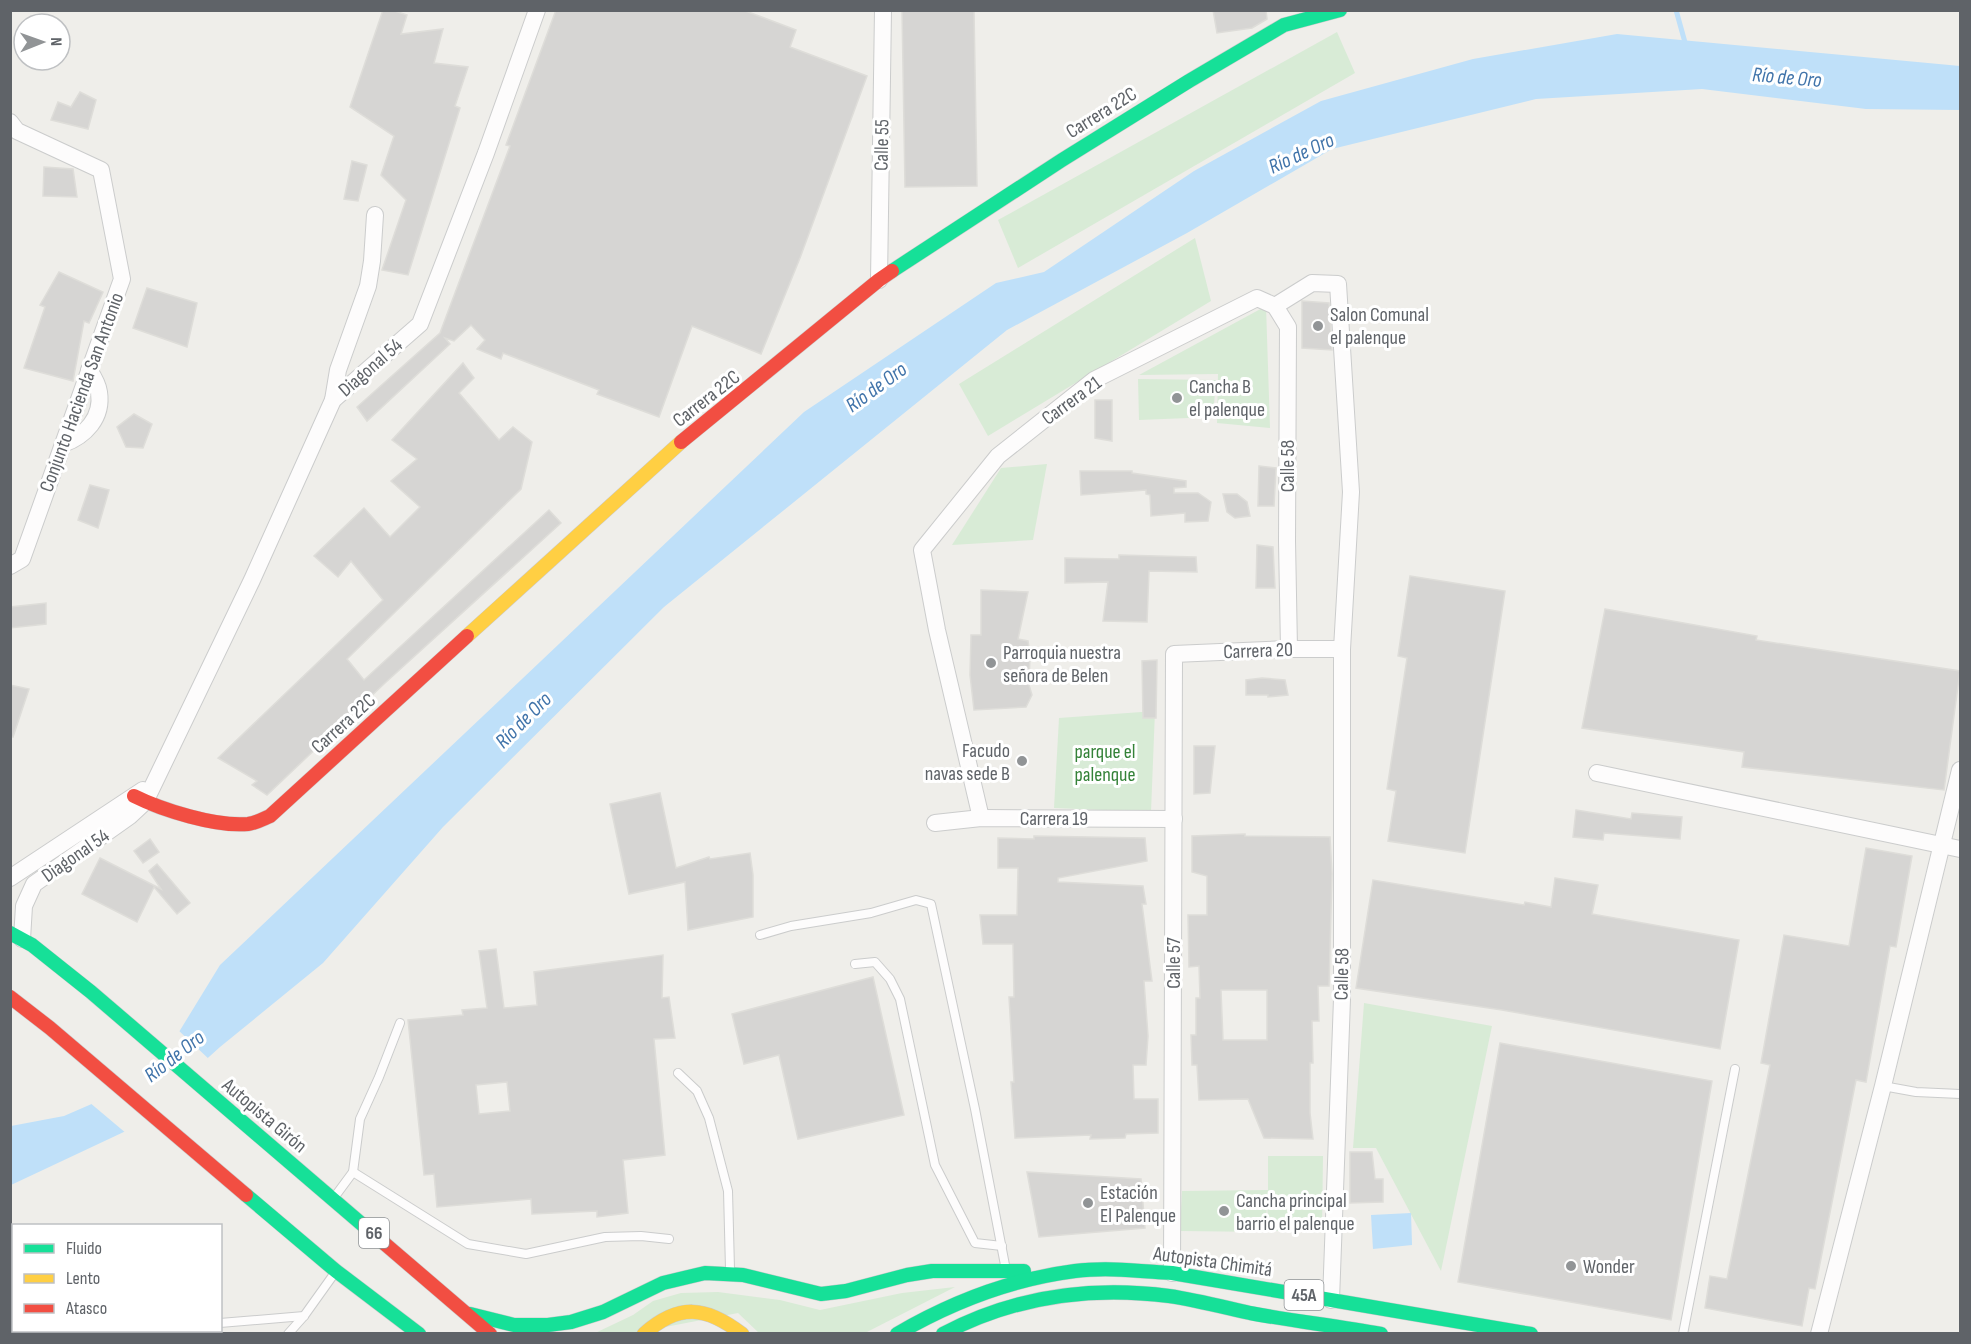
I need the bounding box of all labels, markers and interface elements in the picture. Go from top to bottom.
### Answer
north arrow [12,12,72,72]
text: N [46,37,65,46]
water label: Río de Oro [1751,62,1823,93]
street label: Carrera 22C [1062,82,1141,144]
street label: Calle 55 [870,119,894,171]
water label: Río de Oro [1264,127,1338,179]
street label: Conjunto Hacienda San Antonio [35,289,129,495]
place label: Salon Comunal el palenque [1330,303,1429,350]
marker: Salon Comunal el palenque [1311,319,1325,333]
street label: Diagonal 54 [334,333,408,402]
water label: Río de Oro [841,357,912,418]
street label: Carrera 22C [668,365,745,432]
street label: Carrera 21 [1037,371,1106,430]
place label: Cancha B el palenque [1189,375,1265,422]
marker: Cancha B el palenque [1170,391,1184,405]
street label: Calle 58 [1276,440,1300,492]
street label: Carrera 20 [1223,638,1293,664]
place label: Parroquia nuestra señora de Belen [1003,641,1121,688]
marker: Parroquia nuestra señora de Belen [984,656,998,670]
water label: Río de Oro [490,687,557,754]
street label: Carrera 22C [306,688,381,759]
place label: Facudo navas sede B [925,739,1010,786]
park label: parque el palenque [1074,740,1136,787]
marker: Facudo navas sede B [1015,754,1029,768]
street label: Carrera 19 [1020,807,1088,831]
street label: Diagonal 54 [37,824,114,888]
street label: Calle 57 [1162,937,1186,989]
street label: Calle 58 [1330,948,1354,1000]
water label: Río de Oro [139,1025,210,1088]
street label: Autopista Girón [216,1073,312,1158]
place label: Estación El Palenque [1100,1181,1176,1228]
place label: Cancha principal barrio el palenque [1236,1189,1355,1236]
marker: Estación El Palenque [1081,1196,1095,1210]
marker: Cancha principal barrio el palenque [1217,1204,1231,1218]
road number: 66 [359,1218,389,1248]
legend [12,1224,222,1332]
text: Fluido [66,1238,102,1259]
street label: Autopista Chimitá [1151,1242,1274,1282]
place label: Wonder [1583,1255,1635,1279]
marker: Wonder [1564,1259,1578,1273]
text: Lento [66,1268,100,1289]
road number: 45A [1284,1280,1324,1310]
text: Atasco [65,1298,107,1319]

